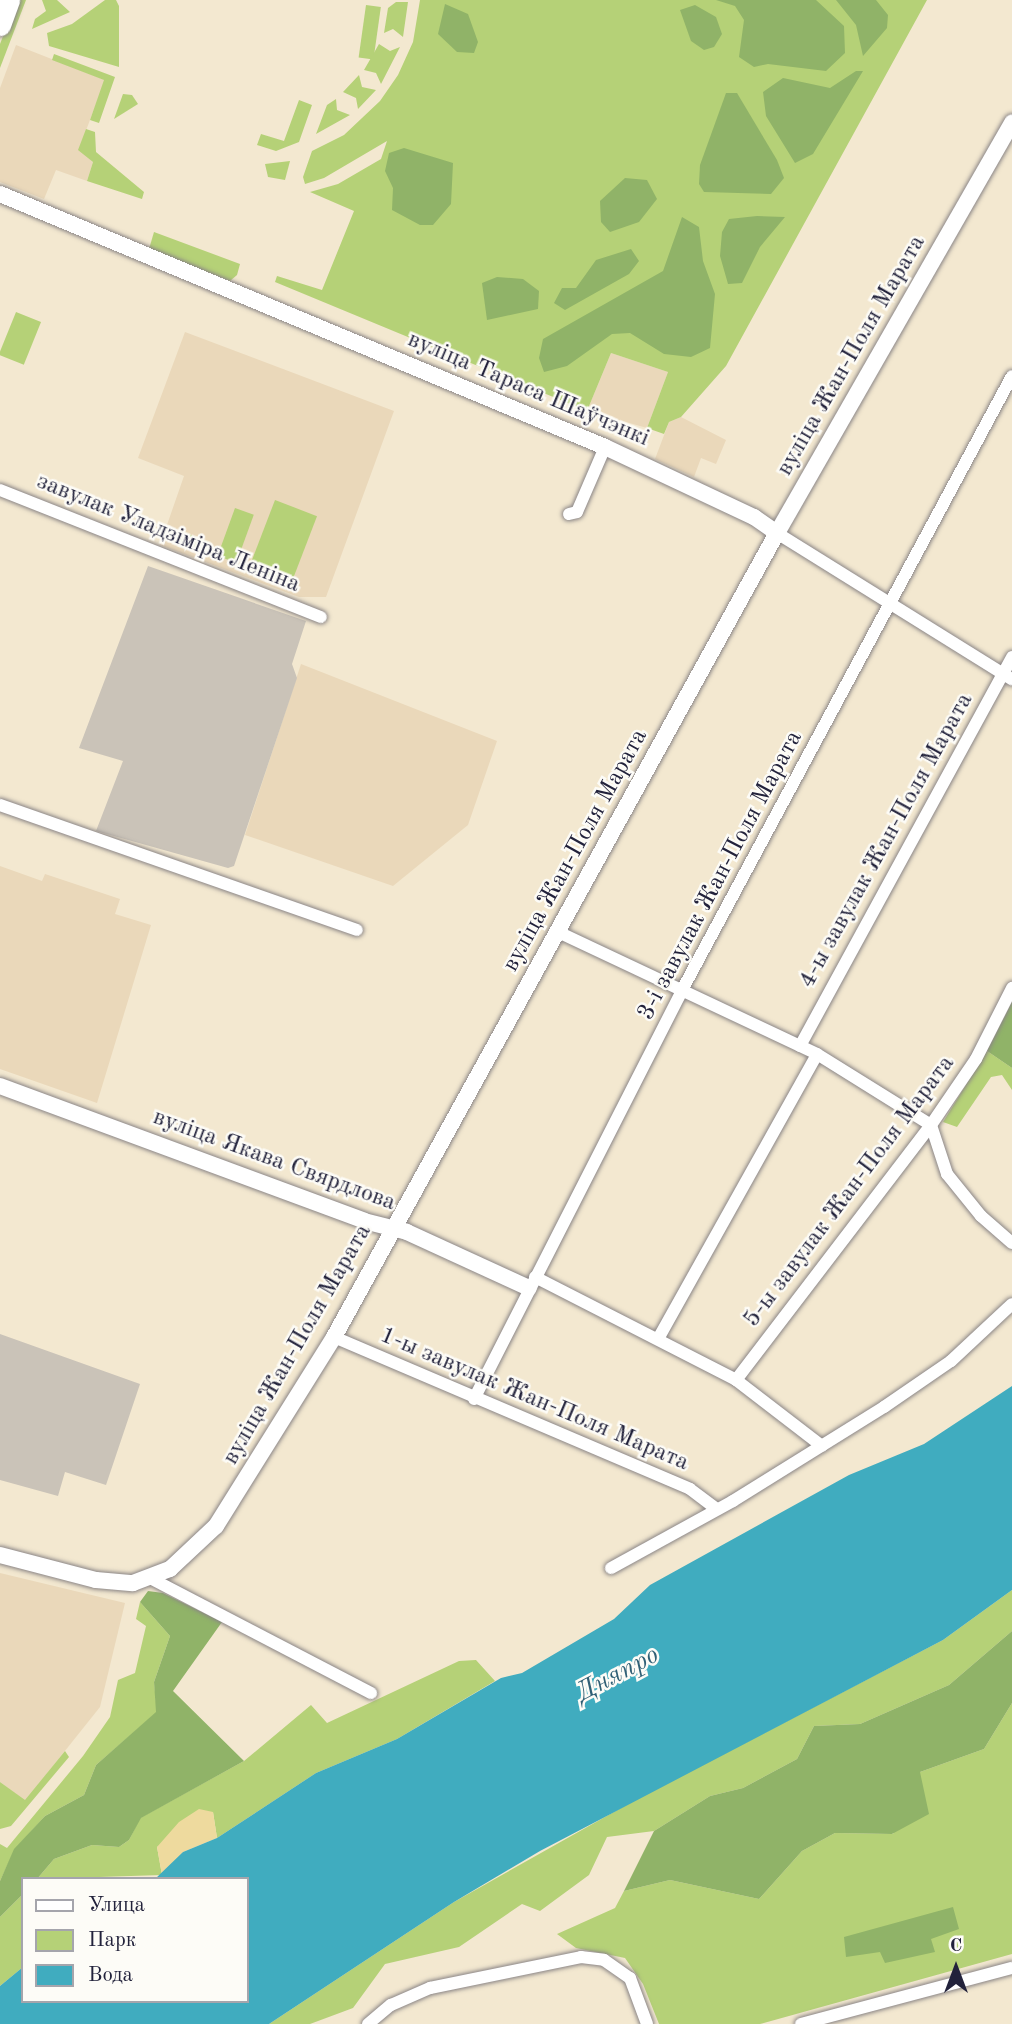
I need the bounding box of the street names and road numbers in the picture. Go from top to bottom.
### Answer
street label: вуліца Жан-Поля Марата [771,231,933,481]
street label: вуліца Тараса Шаўчэнкі [403,326,653,454]
street label: завулак Уладзіміра Леніна [32,468,304,600]
street label: 4-ы завулак Жан-Поля Марата [794,688,980,994]
street label: вуліца Жан-Поля Марата [497,725,655,977]
street label: 3-і завулак Жан-Поля Марата [632,726,810,1026]
street label: 5-ы завулак Жан-Поля Марата [738,1050,962,1334]
street label: вуліца Якава Свярдлова [149,1104,399,1218]
street label: вуліца Жан-Поля Марата [217,1220,379,1470]
street label: 1-ы завулак Жан-Поля Марата [375,1322,693,1478]

